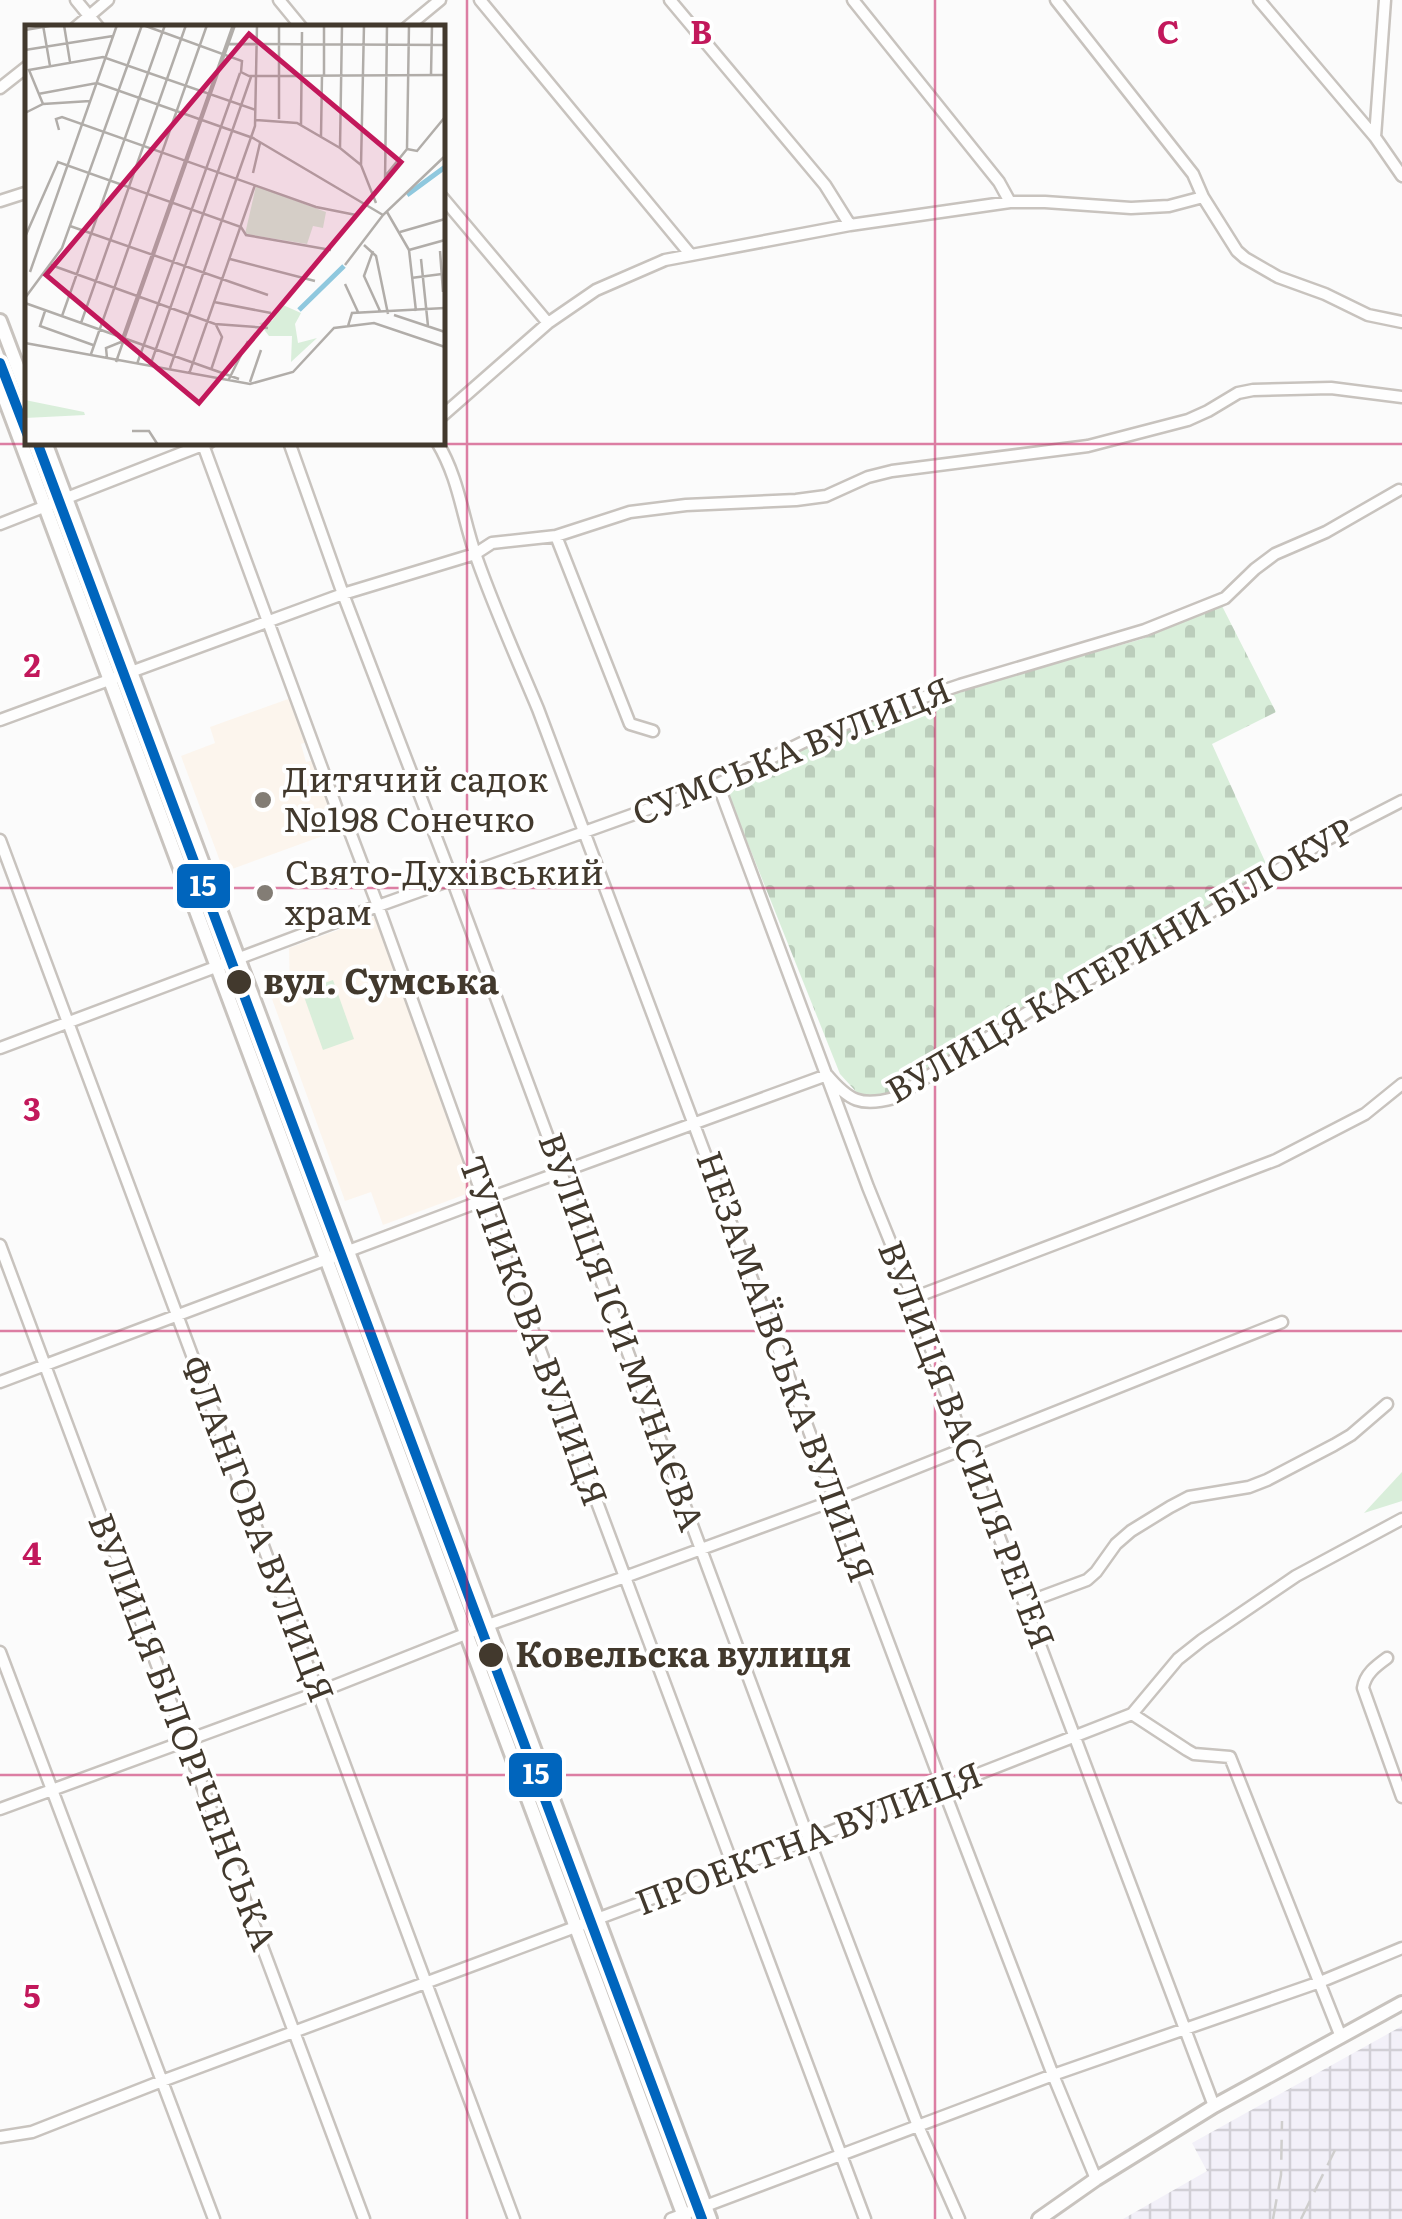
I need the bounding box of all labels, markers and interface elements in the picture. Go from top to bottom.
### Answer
text: B [690,6,712,54]
text: C [1157,6,1179,54]
inset map [25,25,445,445]
text: 2 [23,639,41,687]
street label: СУМСЬКА ВУЛИЦЯ [624,661,958,837]
place label: Дитячий садок №198 Сонечко [283,751,549,843]
marker: Дитячий садок №198 Сонечко [252,789,274,811]
street label: ВУЛИЦЯ КАТЕРИНИ БІЛОКУР [875,803,1362,1114]
place label: Свято-Духівський храм [285,844,604,936]
line badge: 15 [175,862,232,910]
text: 15 [190,863,216,905]
marker: Свято-Духівський храм [254,882,276,904]
place label: вул. Сумська [263,953,500,1005]
marker: вул. Сумська [224,967,254,997]
text: 3 [23,1083,41,1131]
street label: ВУЛИЦЯ ІСИ МУНАЄВА [528,1125,720,1538]
street label: НЕЗАМАЇВСЬКА ВУЛИЦЯ [685,1143,890,1589]
street label: ТУПИКОВА ВУЛИЦЯ [448,1147,623,1512]
street label: ВУЛИЦЯ ВАСИЛЯ РЕГЕЯ [867,1232,1071,1655]
street label: ФЛАНГОВА ВУЛИЦЯ [170,1347,350,1709]
street label: ВУЛИЦЯ БІЛОРІЧЕНСЬКА [77,1505,292,1957]
text: 4 [22,1527,42,1575]
place label: Ковельска вулиця [515,1626,851,1678]
marker: Ковельска вулиця [476,1640,506,1670]
street label: ПРОЕКТНА ВУЛИЦЯ [627,1746,989,1926]
line badge: 15 [507,1751,564,1799]
text: 15 [523,1751,549,1793]
text: 5 [23,1970,41,2018]

